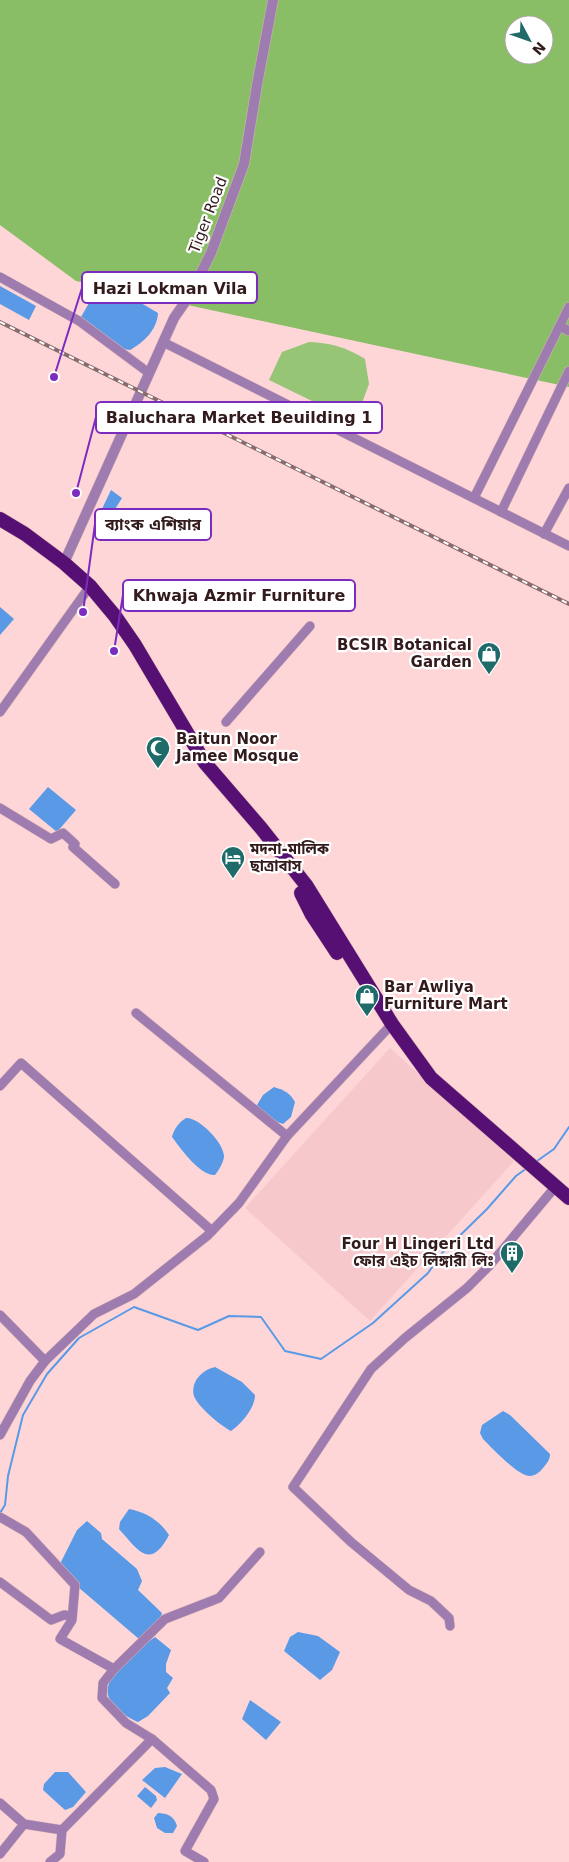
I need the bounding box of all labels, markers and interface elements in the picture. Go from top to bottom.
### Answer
north arrow [504,15,554,65]
text: N [529,39,549,58]
street label: Tiger Road [185,174,231,257]
callout: Hazi Lokman Vila [82,272,257,303]
text: Hazi Lokman Vila [93,279,247,298]
callout: Baluchara Market Beuilding 1 [96,402,382,433]
text: Baluchara Market Beuilding 1 [106,408,372,427]
callout: ব্যাংক এশিয়ার [95,509,211,540]
text: ব্যাংক এশিয়ার [104,515,201,534]
callout: Khwaja Azmir Furniture [123,580,355,611]
text: Khwaja Azmir Furniture [133,586,345,605]
place label: BCSIR Botanical Garden [337,636,472,671]
shop icon: BCSIR Botanical Garden [476,641,502,675]
place label: Baitun Noor Jamee Mosque [175,730,299,765]
mosque icon: Baitun Noor Jamee Mosque [145,735,171,769]
place label: মদনা-মালিক ছাত্রাবাস [249,840,330,875]
hotel icon: মদনা-মালিক ছাত্রাবাস [220,845,246,879]
place label: Bar Awliya Furniture Mart [384,978,508,1013]
shop icon: Bar Awliya Furniture Mart [354,983,380,1017]
place label: Four H Lingeri Ltd ফোর এইচ লিঙ্গারী লিঃ [341,1235,494,1270]
building icon: Four H Lingeri Ltd ফোর এইচ লিঙ্গারী লিঃ [499,1240,525,1274]

